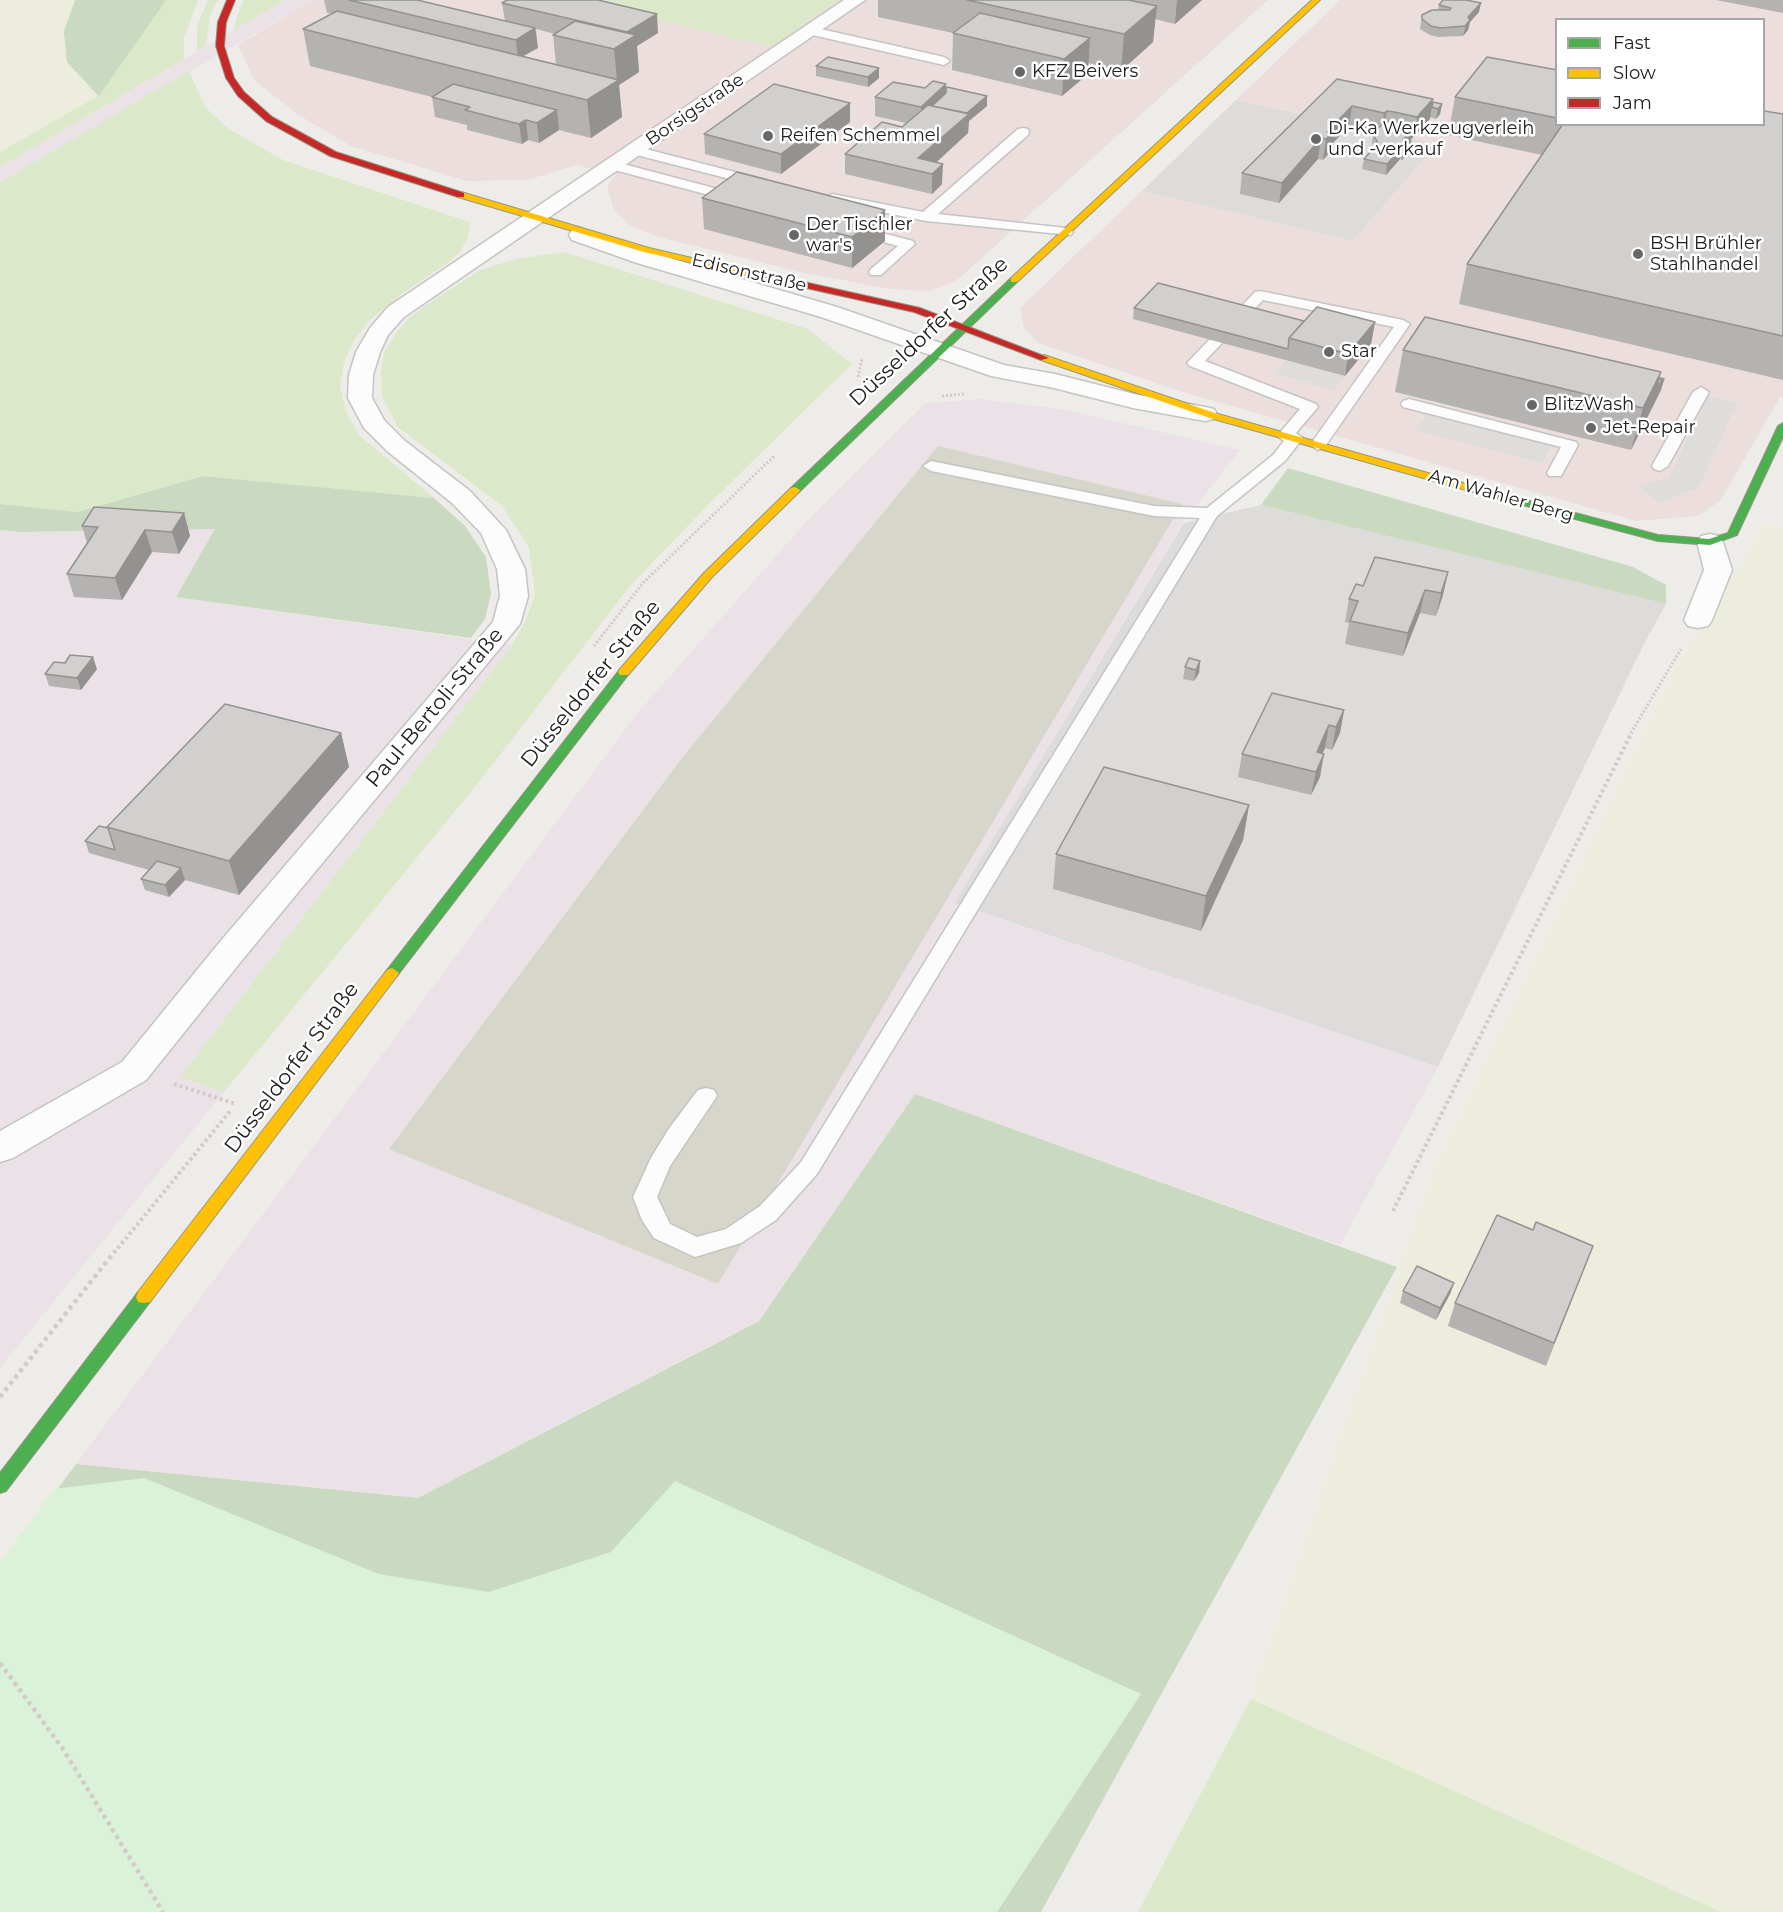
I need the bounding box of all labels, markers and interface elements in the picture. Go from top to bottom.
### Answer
legend [1555,18,1765,126]
text: Fast [1613,32,1651,54]
place label: KFZ Beivers [1032,61,1138,83]
text: Slow [1613,62,1656,84]
marker: KFZ Beivers [1013,65,1027,79]
street label: Borsigstraße [642,69,748,151]
text: Jam [1613,92,1652,114]
place label: Di-Ka Werkzeugverleih und -verkauf [1328,118,1534,160]
place label: Reifen Schemmel [780,125,940,147]
marker: Reifen Schemmel [761,129,775,143]
marker: Di-Ka Werkzeugverleih und -verkauf [1309,132,1323,146]
place label: Der Tischler war's [806,214,913,256]
marker: Der Tischler war's [787,228,801,242]
place label: BSH Brühler Stahlhandel [1650,233,1762,276]
marker: BSH Brühler Stahlhandel [1631,247,1645,261]
street label: Edisonstraße [689,249,809,297]
street label: Düsseldorfer Straße [844,252,1014,412]
place label: Star [1341,341,1377,363]
marker: Star [1322,345,1336,359]
place label: BlitzWash [1544,394,1634,416]
marker: BlitzWash [1525,398,1539,412]
place label: Jet-Repair [1603,417,1696,439]
marker: Jet-Repair [1584,421,1598,435]
street label: Am Wahler Berg [1426,465,1576,527]
street label: Düsseldorfer Straße [516,595,666,773]
street label: Paul-Bertoli-Straße [361,623,509,793]
street label: Düsseldorfer Straße [219,977,365,1159]

